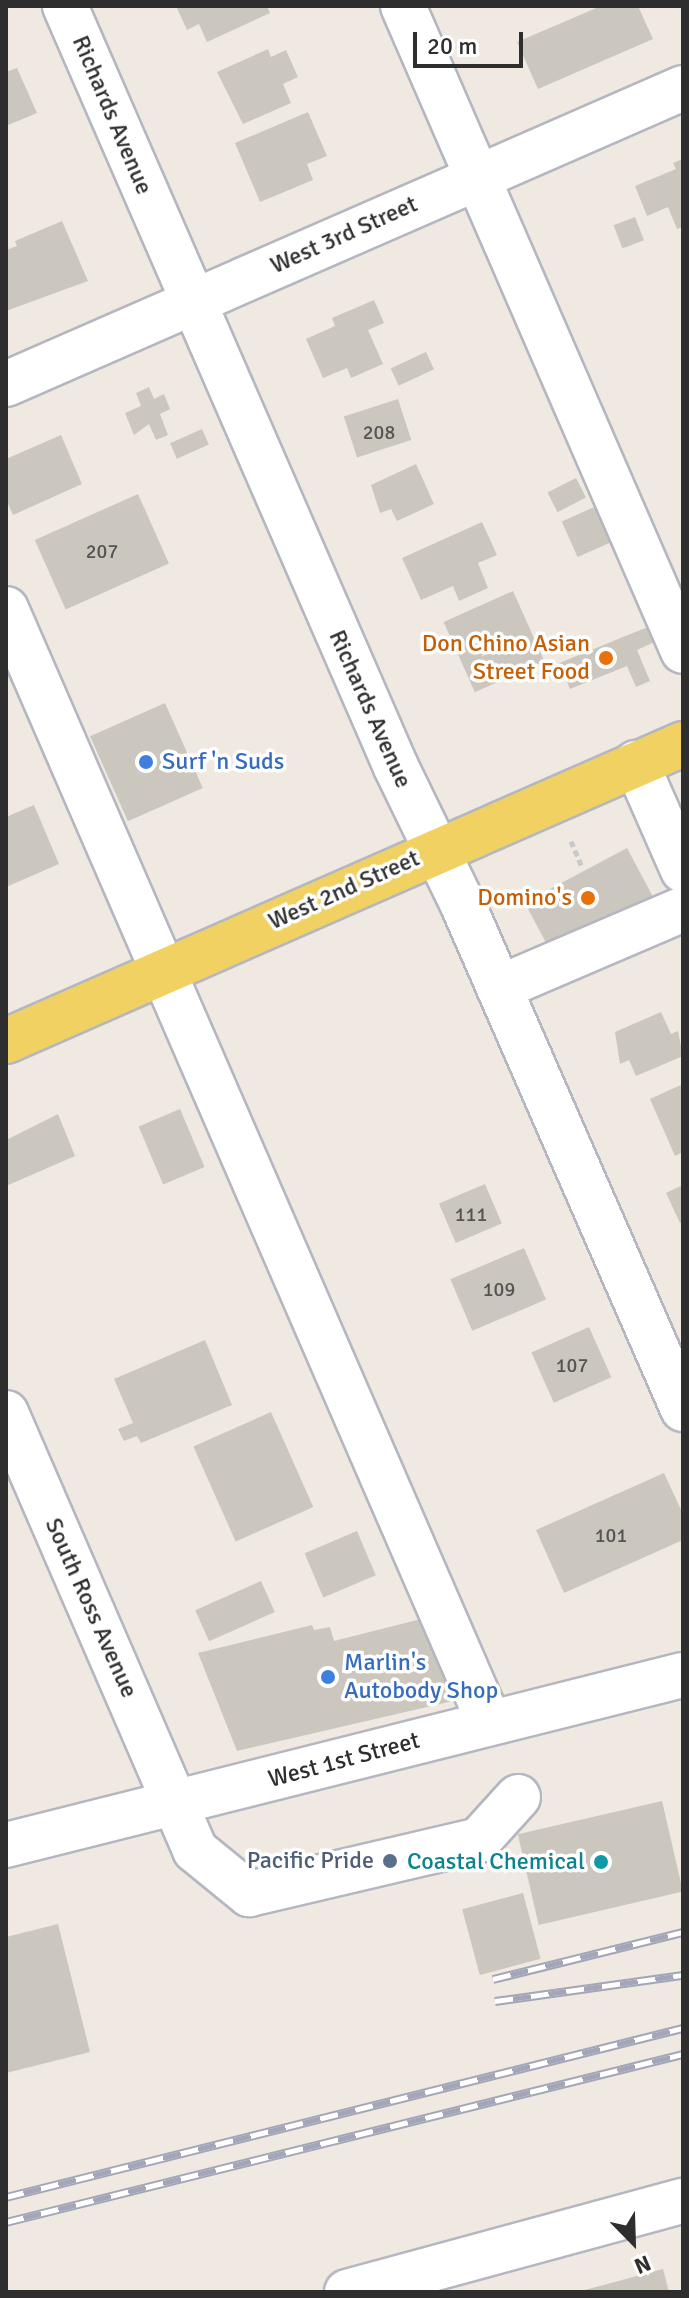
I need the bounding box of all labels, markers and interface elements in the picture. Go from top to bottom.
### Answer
scale bar [417,16,527,66]
street label: Richards Avenue [66,31,158,199]
text: 20 m [427,31,477,61]
street label: West 3rd Street [266,190,422,280]
house number: 208 [363,420,395,444]
house number: 207 [86,539,118,563]
street label: Richards Avenue [322,626,418,792]
place label: Don Chino Asian Street Food [422,630,590,686]
marker: Don Chino Asian Street Food [597,649,615,667]
place label: Surf 'n Suds [162,748,284,776]
marker: Surf 'n Suds [137,753,155,771]
street label: West 2nd Street [264,844,424,936]
place label: Domino's [477,884,572,912]
marker: Domino's [579,889,597,907]
house number: 111 [455,1202,487,1226]
house number: 109 [483,1277,515,1301]
house number: 107 [556,1353,588,1377]
street label: South Ross Avenue [38,1514,144,1702]
house number: 101 [595,1523,627,1547]
place label: Marlin's Autobody Shop [344,1649,498,1705]
marker: Marlin's Autobody Shop [319,1668,337,1686]
street label: West 1st Street [265,1726,423,1794]
place label: Pacific Pride [247,1847,374,1875]
place label: Coastal Chemical [407,1848,585,1876]
marker: Pacific Pride [381,1852,399,1870]
marker: Coastal Chemical [592,1853,610,1871]
north arrow [593,2202,673,2282]
text: N [630,2249,655,2280]

